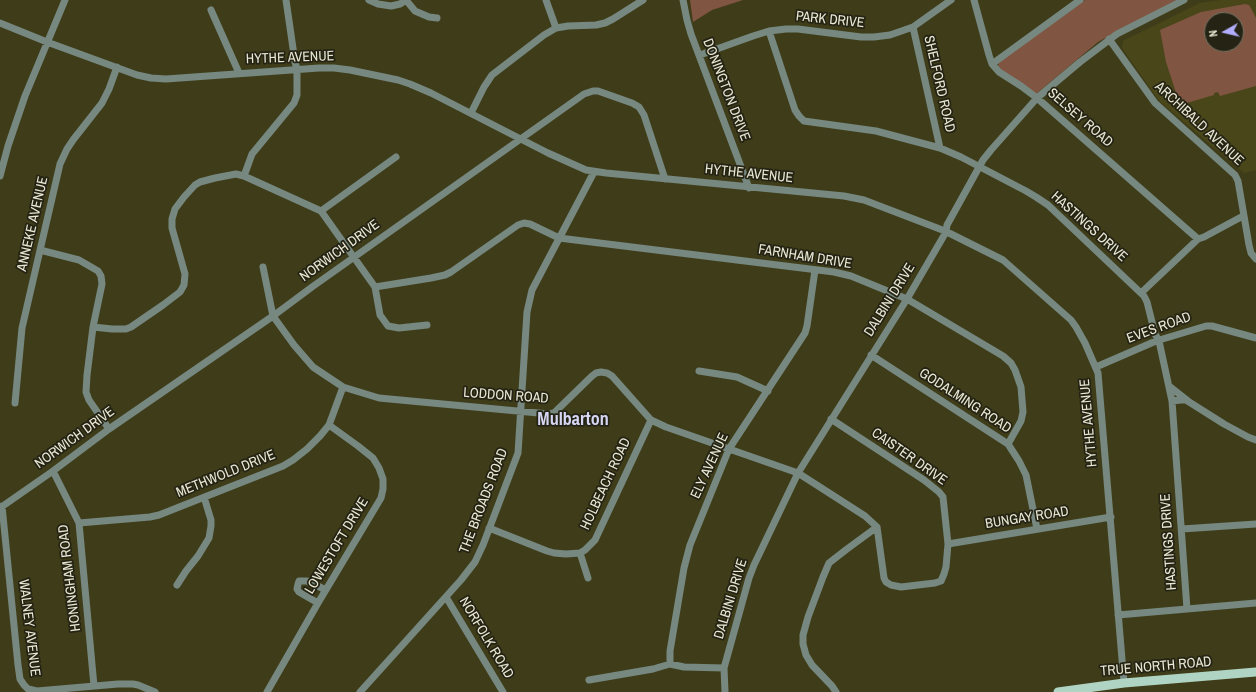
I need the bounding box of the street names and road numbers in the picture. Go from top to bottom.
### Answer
street label: PARK DRIVE [795,8,865,32]
street label: SHELFORD ROAD [920,34,958,134]
street label: DONINGTON DRIVE [699,36,753,144]
street label: HYTHE AVENUE [246,48,334,68]
street label: ARCHIBALD AVENUE [1151,79,1247,169]
street label: SELSEY ROAD [1044,85,1116,151]
street label: HYTHE AVENUE [704,161,794,187]
street label: ANNEKE AVENUE [14,175,52,273]
street label: HASTINGS DRIVE [1047,188,1131,266]
street label: NORWICH DRIVE [297,217,383,285]
street label: FARNHAM DRIVE [757,241,853,273]
street label: DALBINI DRIVE [861,260,919,340]
street label: EVES ROAD [1125,309,1193,347]
street label: GODALMING ROAD [916,365,1014,437]
street label: HYTHE AVENUE [1077,378,1101,468]
street label: LODDON ROAD [463,385,549,407]
street label: NORWICH DRIVE [32,404,118,472]
street label: CAISTER DRIVE [868,425,950,489]
street label: ELY AVENUE [688,431,732,501]
street label: HOLBEACH ROAD [577,435,635,533]
street label: THE BROADS ROAD [456,446,512,556]
street label: METHWOLD DRIVE [174,447,278,501]
street label: HASTINGS DRIVE [1157,493,1181,591]
street label: LOWESTOFT DRIVE [302,495,372,597]
street label: BUNGAY ROAD [984,503,1070,533]
street label: HONINGHAM ROAD [55,523,85,633]
street label: DALBINI DRIVE [711,557,751,641]
street label: WALNEY AVENUE [15,579,43,677]
street label: NORFOLK ROAD [455,594,517,682]
street label: TRUE NORTH ROAD [1100,654,1212,680]

